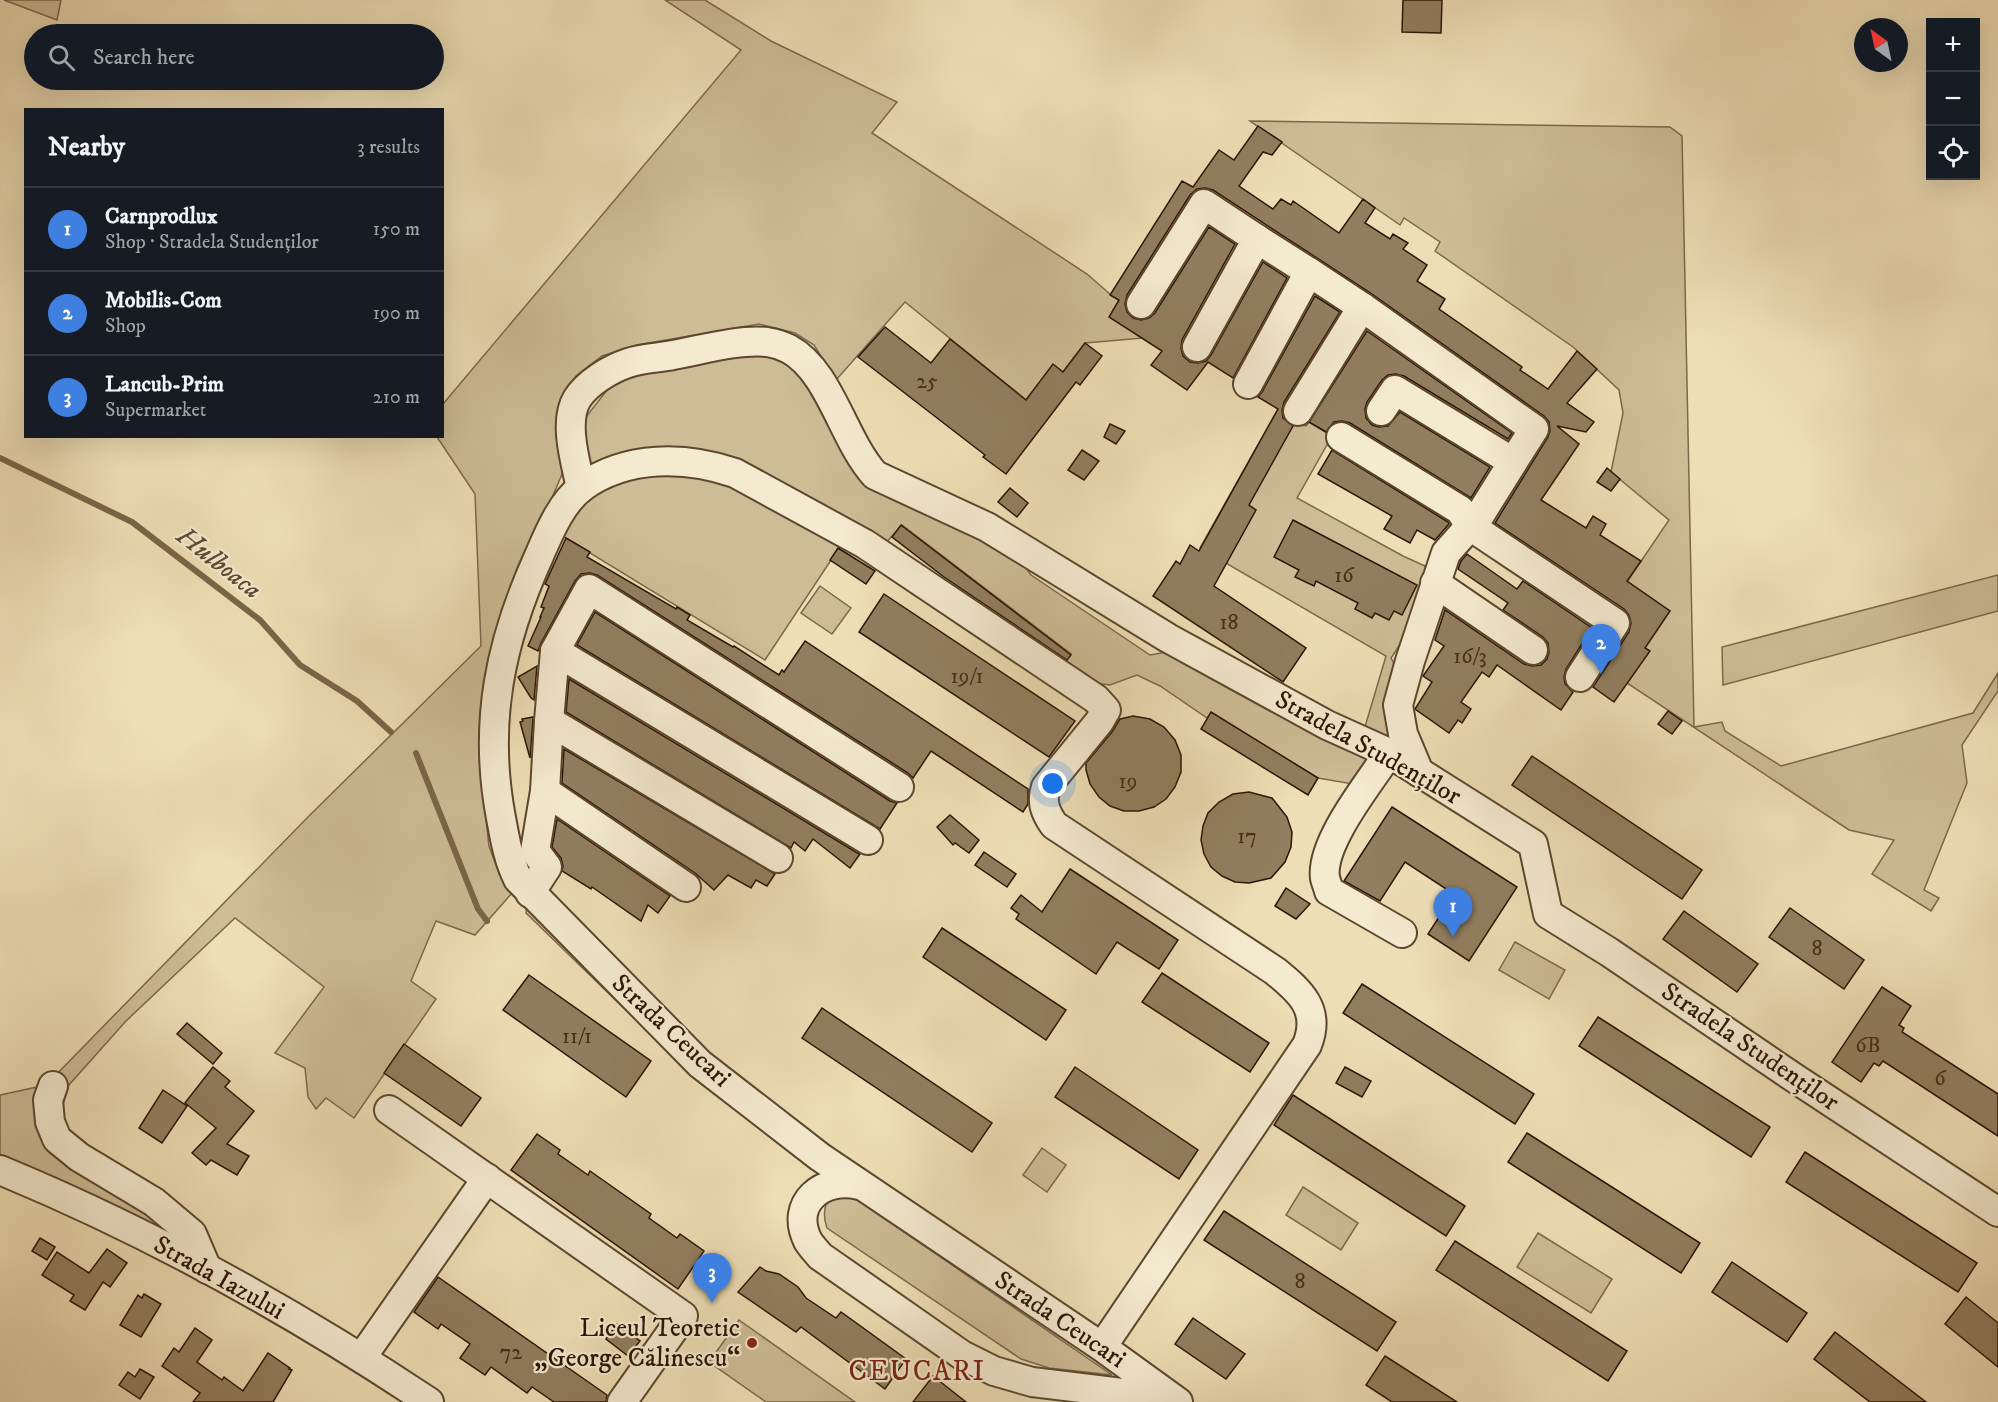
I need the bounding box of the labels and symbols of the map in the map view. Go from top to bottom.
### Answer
north arrow [1854,18,1908,72]
house number: 25 [916,368,938,395]
water label: Hulboaca [169,519,268,607]
house number: 16 [1334,562,1355,589]
house number: 18 [1219,609,1239,636]
pin: 2 [1582,624,1620,674]
house number: 16/3 [1453,643,1487,670]
house number: 19/1 [950,663,984,690]
street label: Stradela Studenților [1269,683,1467,813]
house number: 19 [1119,768,1138,795]
your location [1038,769,1067,798]
house number: 17 [1237,823,1257,850]
pin: 1 [1434,888,1472,937]
house number: 8 [1811,935,1823,962]
street label: Strada Ceucari [604,967,738,1095]
street label: Stradela Studenților [1655,975,1846,1119]
house number: 11/1 [562,1023,592,1050]
house number: 6B [1855,1032,1881,1059]
house number: 6 [1934,1065,1947,1092]
street label: Strada Iazului [148,1228,290,1328]
pin: 3 [692,1254,732,1303]
street label: Strada Ceucari [988,1264,1132,1376]
house number: 8 [1294,1268,1306,1295]
place label: Liceul Teoretic „George Călinescu“ [534,1312,740,1375]
marker: Liceul Teoretic „George Călinescu“ [745,1336,759,1350]
house number: 72 [500,1339,522,1366]
district label: CEUCARI [849,1354,985,1389]

